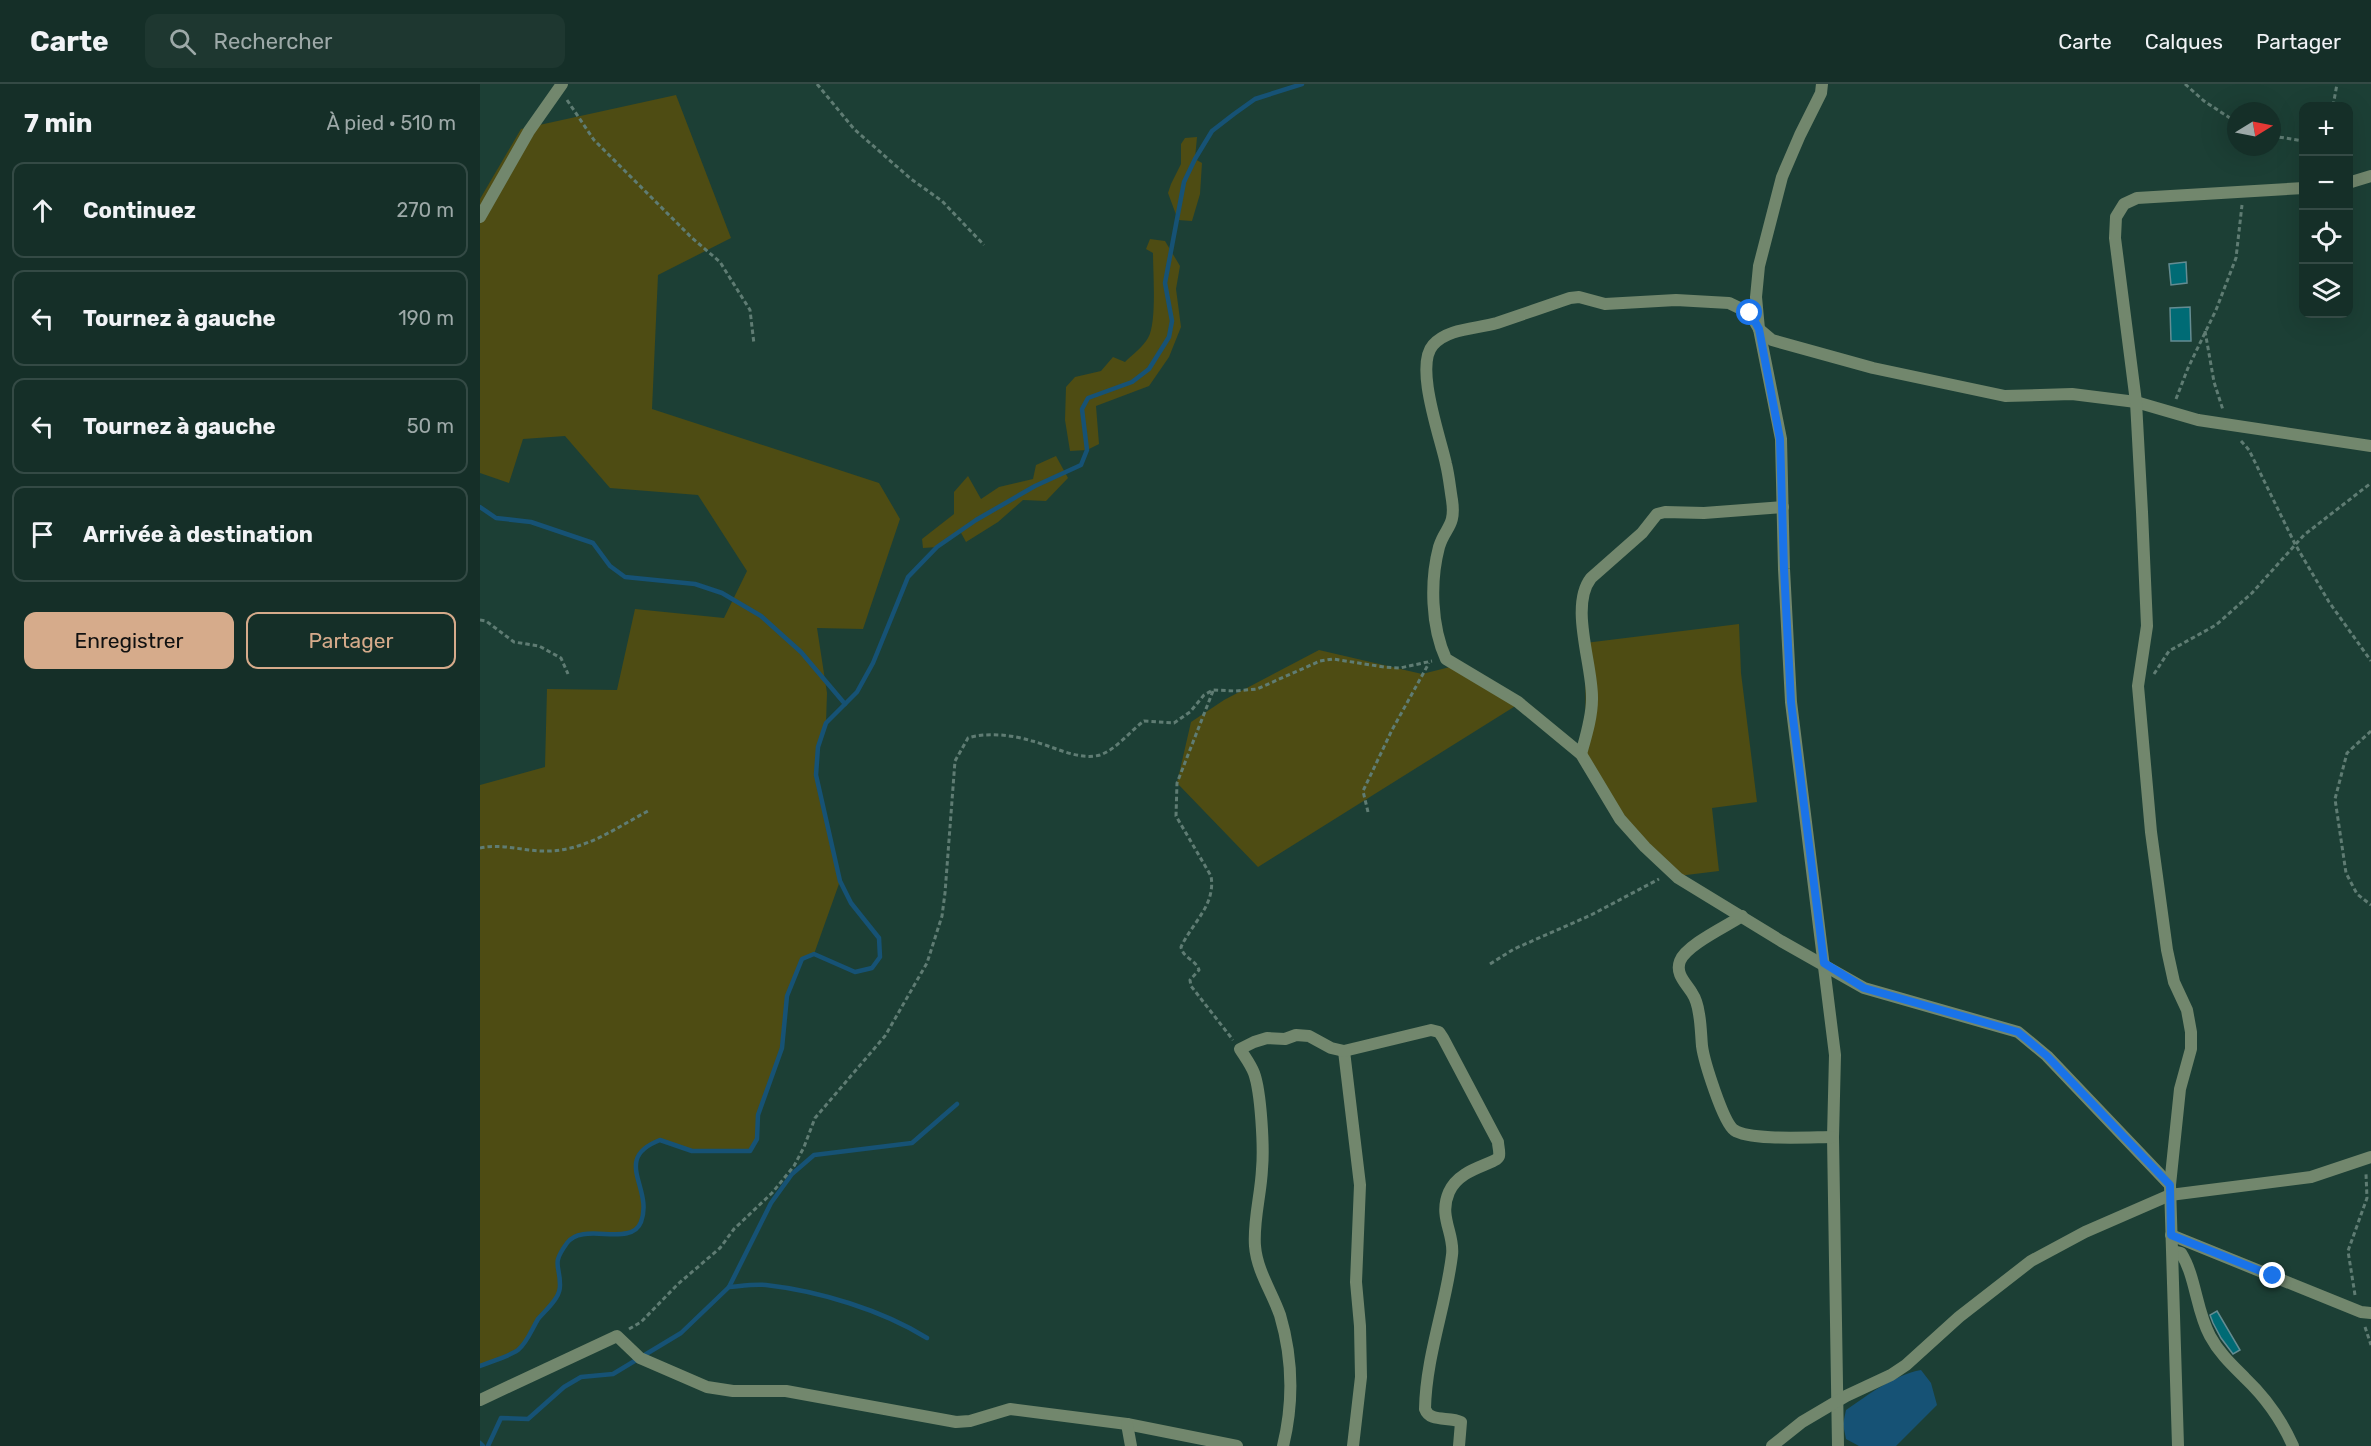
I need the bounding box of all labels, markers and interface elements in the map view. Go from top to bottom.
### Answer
search box [145,14,565,68]
text: Carte [30,25,109,58]
icon: search [166,25,199,58]
text: Rechercher [214,28,332,55]
text: Carte [2058,29,2112,54]
text: Calques [2145,29,2223,54]
text: Partager [2256,29,2341,54]
north arrow [2227,102,2281,156]
map controls [2299,102,2353,318]
button: + [2299,102,2353,156]
text: 7 min [24,108,92,139]
text: À pied · 510 m [326,111,456,135]
button: − [2299,156,2353,210]
icon: ahead [26,194,59,227]
text: Continuez [83,197,196,224]
text: 270 m [397,198,454,222]
button: locate [2299,210,2353,264]
button: layers [2299,264,2353,318]
route start [1736,299,1762,325]
icon: left [26,302,59,335]
text: Tournez à gauche [83,305,276,332]
text: 190 m [398,306,454,330]
icon: left [26,410,59,443]
text: Tournez à gauche [83,413,276,440]
text: 50 m [407,414,454,438]
icon: arrive [26,518,59,551]
text: Arrivée à destination [83,521,313,548]
button: Enregistrer [24,612,234,669]
button: Partager [246,612,456,669]
route end [2259,1262,2285,1288]

